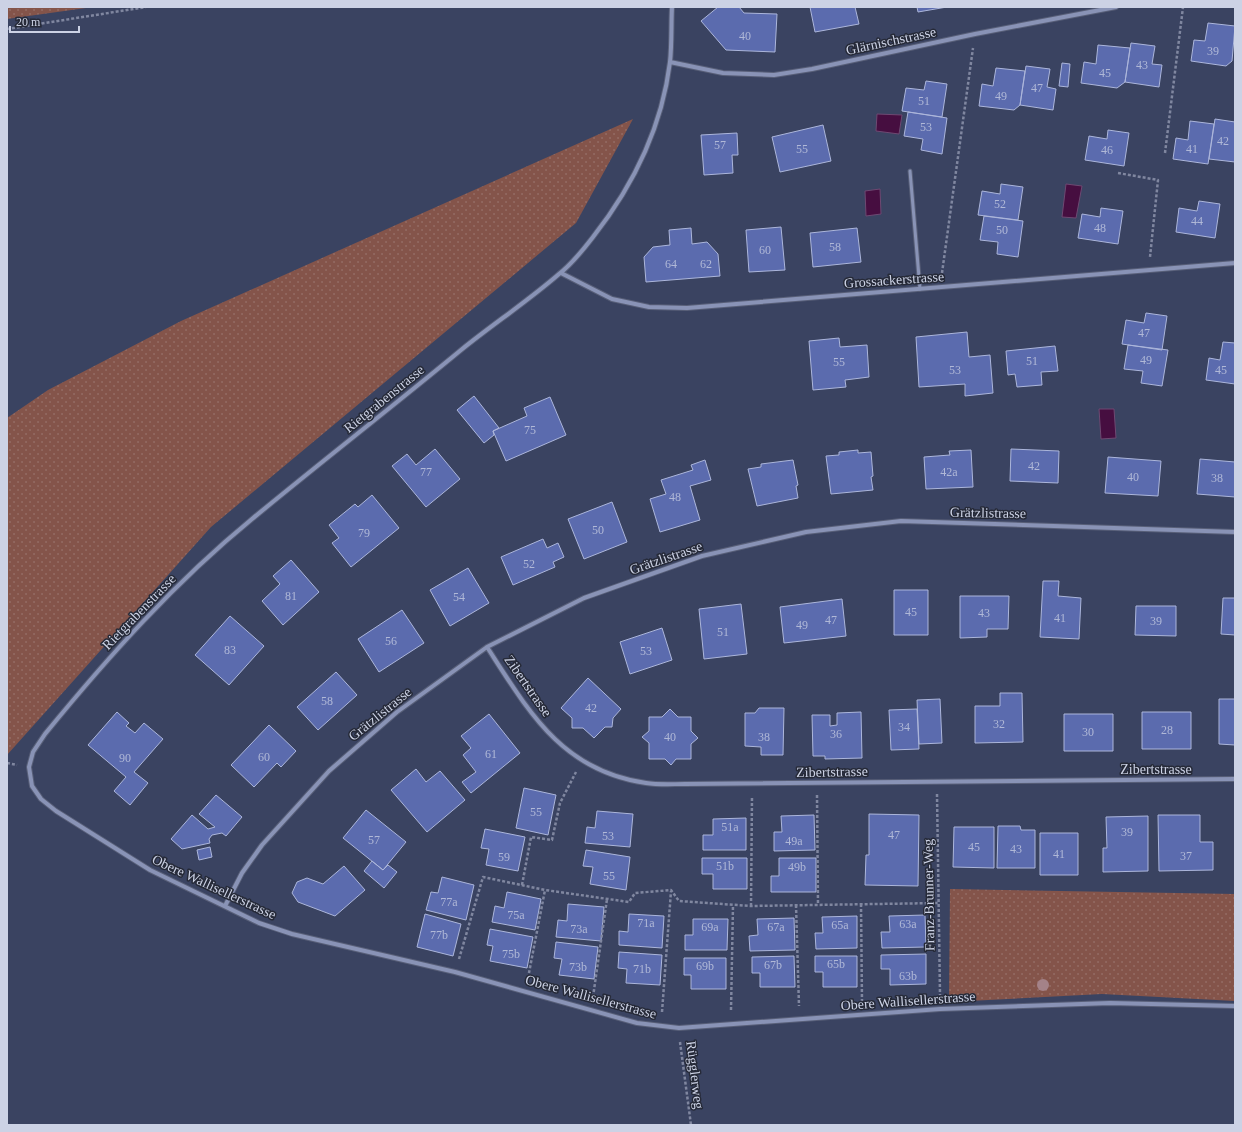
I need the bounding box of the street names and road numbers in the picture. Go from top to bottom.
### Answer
street label: Glärnischstrasse [845,24,937,58]
street label: Grossackerstrasse [843,269,945,291]
street label: Rietgrabenstrasse [341,362,427,436]
street label: Grätzlistrasse [950,505,1026,521]
street label: Grätzlistrasse [628,539,704,577]
street label: Rietgrabenstrasse [99,571,179,653]
street label: Zibertstrasse [501,652,555,720]
street label: Grätzlistrasse [346,684,414,744]
street label: Zibertstrasse [1120,762,1192,777]
street label: Zibertstrasse [796,764,868,780]
street label: Franz-Brunner-Weg [921,839,937,951]
street label: Obere Wallisellerstrasse [150,852,278,922]
street label: Obere Wallisellerstrasse [524,972,658,1022]
street label: Obere Wallisellerstrasse [840,989,976,1013]
street label: Rügglerweg [683,1040,707,1110]

